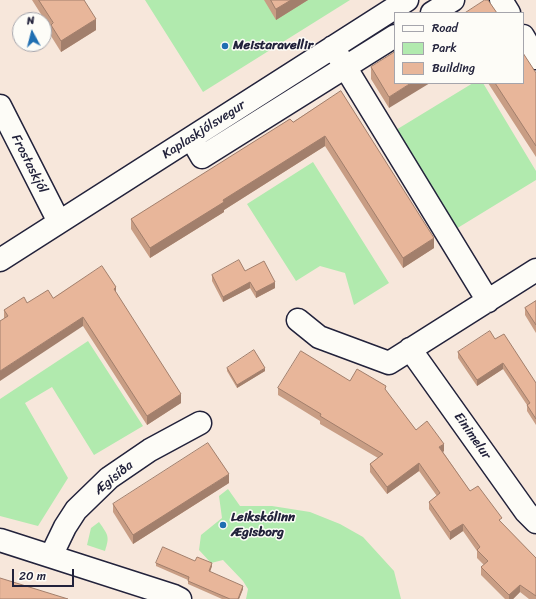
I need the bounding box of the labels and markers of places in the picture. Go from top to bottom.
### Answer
place label: Meistaravellir [233,38,313,54]
marker: Meistaravellir [220,41,230,51]
place label: Leikskólinn Ægisborg [231,510,295,541]
marker: Leikskólinn Ægisborg [218,520,228,530]

